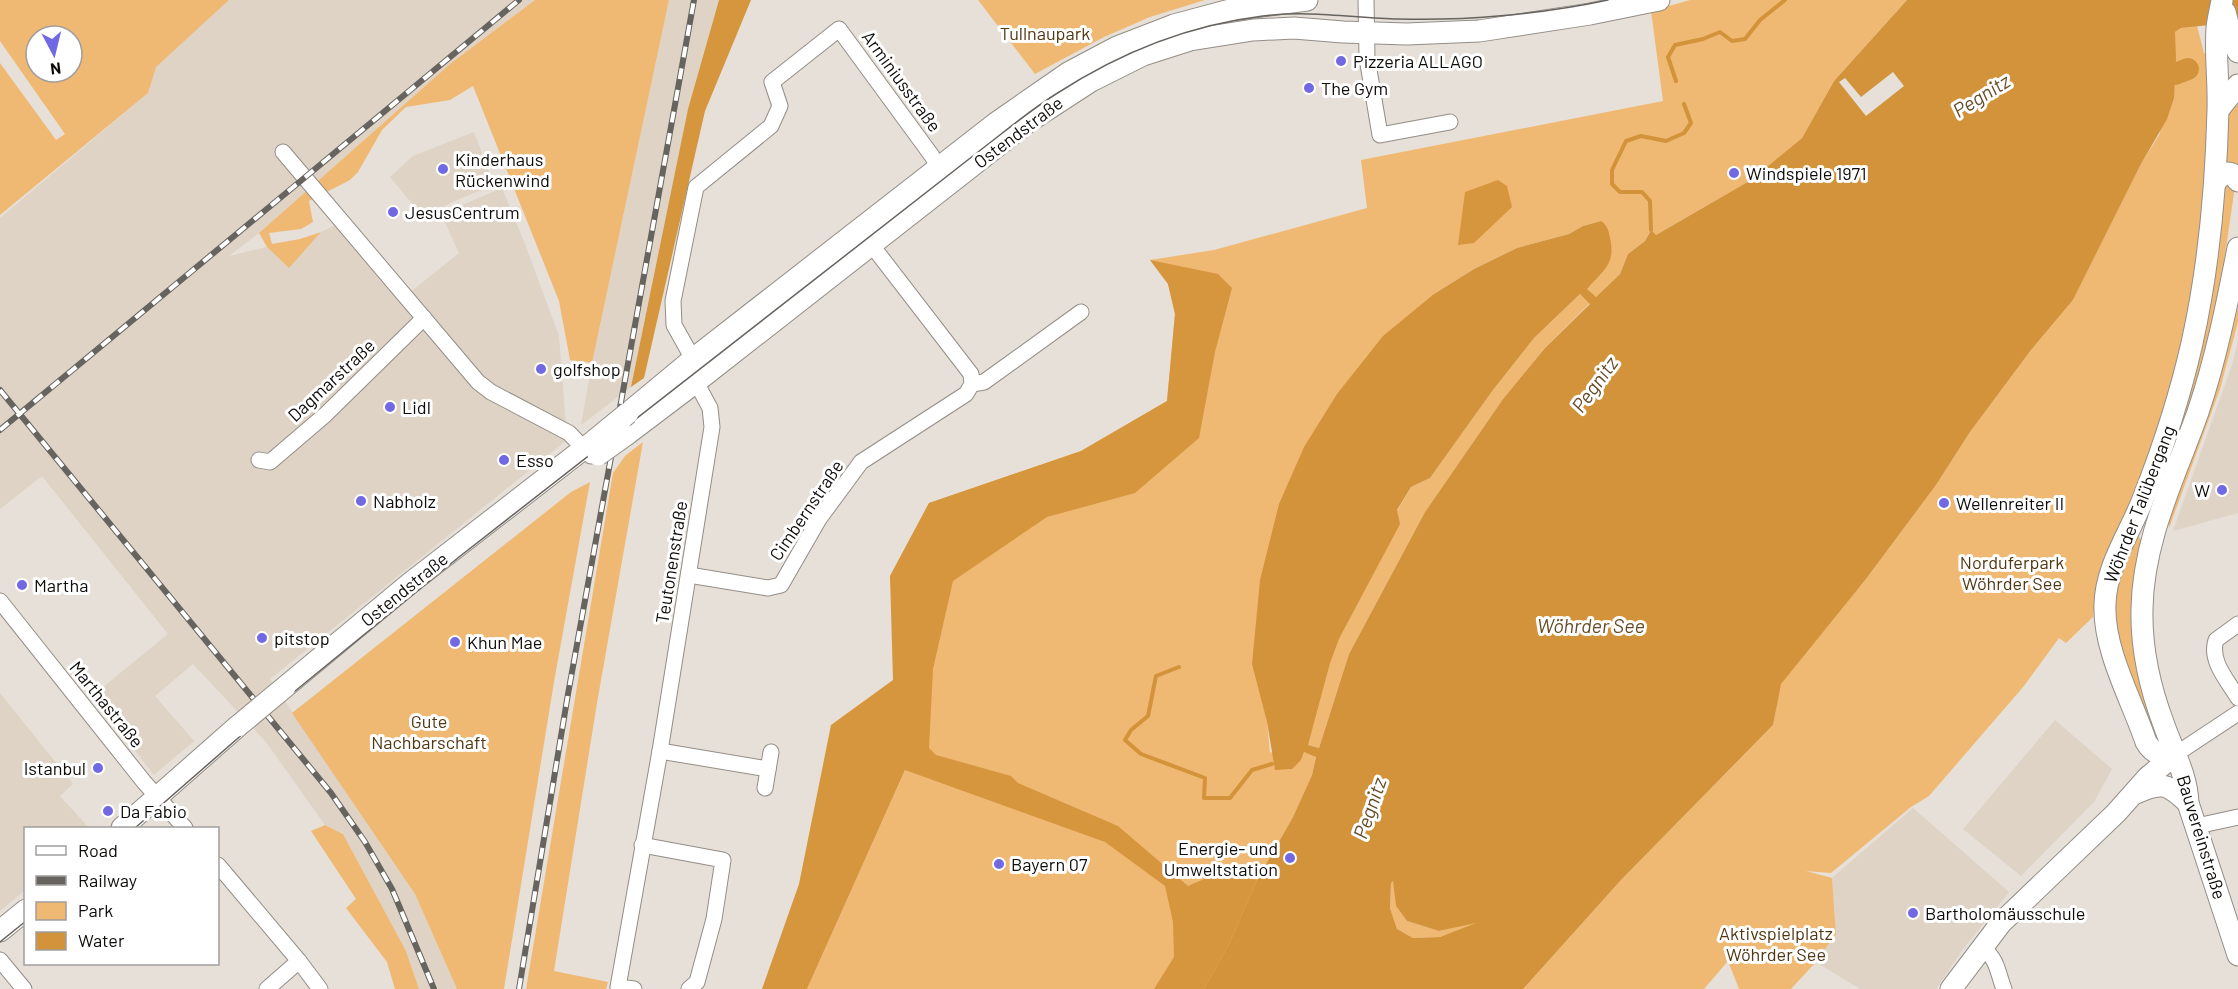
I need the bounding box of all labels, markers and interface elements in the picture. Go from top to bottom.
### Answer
park label: Tullnaupark [1000,22,1090,44]
north arrow [24,24,84,84]
street label: Arminiusstraße [858,26,946,136]
place label: Pizzeria ALLAGO [1353,50,1483,72]
marker: Pizzeria ALLAGO [1334,54,1348,68]
text: N [49,59,62,79]
water label: Pegnitz [1948,68,2014,122]
place label: The Gym [1321,77,1388,99]
marker: The Gym [1302,81,1316,95]
street label: Ostendstraße [969,91,1067,173]
place label: Kinderhaus Rückenwind [455,148,550,191]
marker: Kinderhaus Rückenwind [436,162,450,176]
place label: Windspiele 1971 [1746,162,1866,184]
marker: Windspiele 1971 [1727,166,1741,180]
place label: JesusCentrum [405,201,520,223]
marker: JesusCentrum [386,205,400,219]
street label: Dagmarstraße [283,334,379,426]
water label: Pegnitz [1566,351,1622,417]
place label: golfshop [553,358,621,380]
marker: golfshop [534,362,548,376]
place label: Lidl [402,396,431,418]
marker: Lidl [383,400,397,414]
street label: Wöhrder Talübergang [2099,422,2179,586]
place label: Esso [516,449,554,471]
marker: Esso [497,453,511,467]
street label: Cimbernstraße [764,456,848,564]
place label: W [2194,479,2210,501]
marker: W [2215,483,2229,497]
place label: Nabholz [373,490,436,512]
place label: Wellenreiter II [1956,492,2064,514]
marker: Nabholz [354,494,368,508]
marker: Wellenreiter II [1937,496,1951,510]
street label: Teutonenstraße [650,499,692,625]
street label: Ostendstraße [356,547,452,631]
park label: Norduferpark Wöhrder See [1960,551,2064,594]
place label: Martha [34,574,88,596]
marker: Martha [15,578,29,592]
water label: Wöhrder See [1537,613,1645,637]
place label: pitstop [274,627,330,649]
marker: pitstop [255,631,269,645]
place label: Khun Mae [467,631,542,653]
marker: Khun Mae [448,635,462,649]
street label: Marthastraße [65,656,149,752]
park label: Gute Nachbarschaft [371,710,487,753]
place label: Istanbul [24,757,86,779]
marker: Istanbul [91,761,105,775]
street label: Bauvereinstraße [2173,772,2231,902]
water label: Pegnitz [1347,774,1391,842]
place label: Da Fabio [120,800,187,822]
marker: Da Fabio [101,804,115,818]
legend [24,827,219,965]
place label: Energie- und Umweltstation [1164,837,1278,880]
text: Road [78,839,118,861]
marker: Energie- und Umweltstation [1283,851,1297,865]
place label: Bayern 07 [1011,853,1088,875]
marker: Bayern 07 [992,857,1006,871]
text: Railway [78,869,137,891]
text: Park [78,899,113,921]
place label: Bartholomäusschule [1925,902,2085,924]
marker: Bartholomäusschule [1906,906,1920,920]
park label: Aktivspielplatz Wöhrder See [1719,922,1833,965]
text: Water [78,929,125,951]

